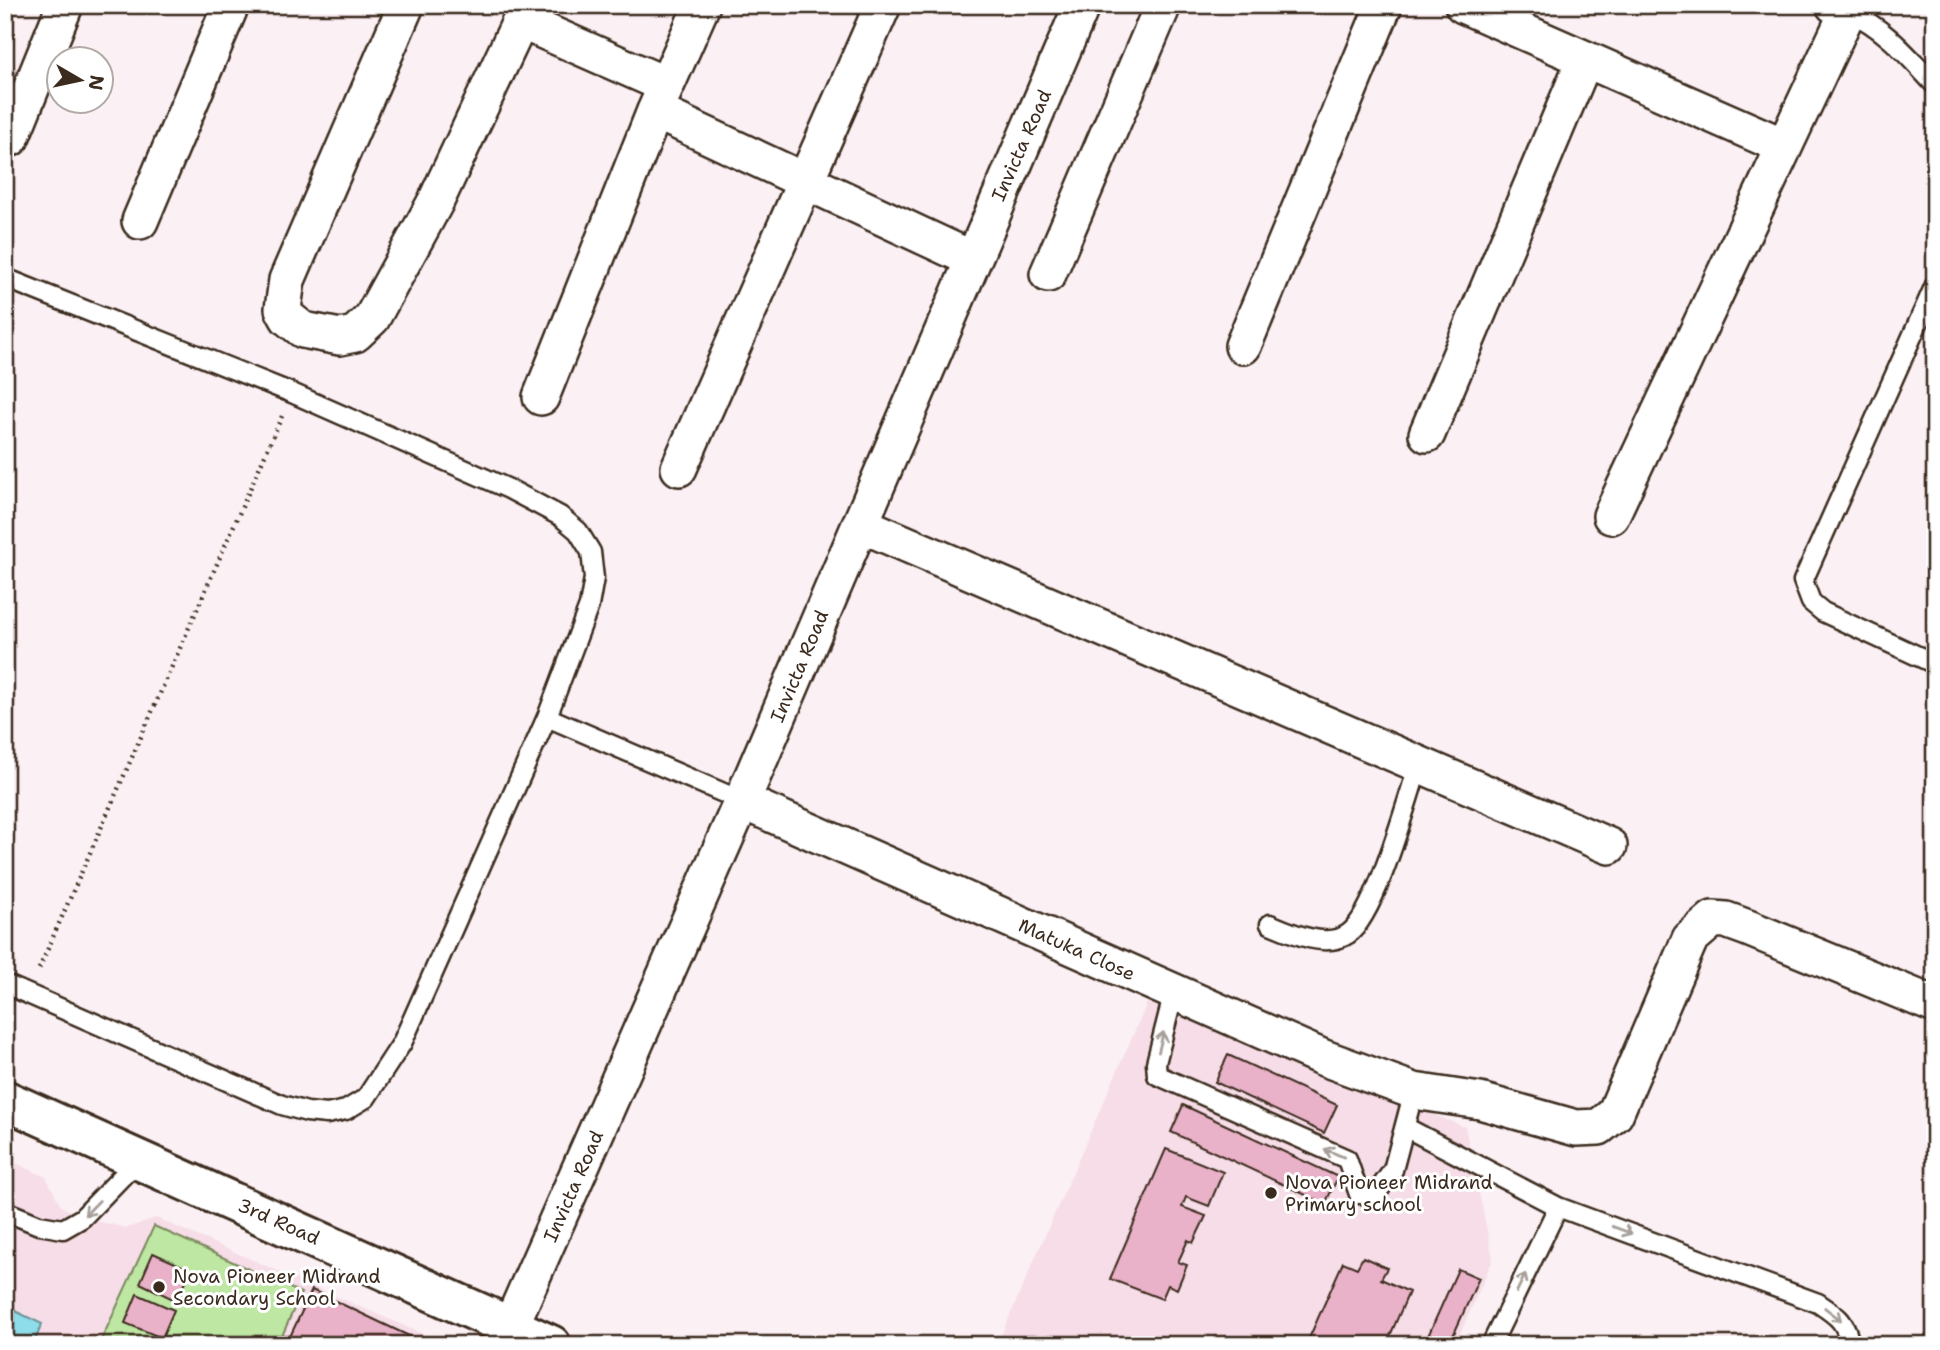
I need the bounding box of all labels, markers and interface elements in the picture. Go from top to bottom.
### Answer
north arrow [46,46,116,116]
text: N [83,73,110,92]
street label: Invicta Road [986,86,1057,205]
street label: Invicta Road [765,606,834,726]
street label: Matuka Close [1014,913,1139,986]
one-way arrow [1155,1031,1168,1054]
street label: Invicta Road [538,1127,609,1246]
one-way arrow [1324,1146,1345,1159]
place label: Nova Pioneer Midrand Primary school [1285,1170,1492,1217]
marker: Nova Pioneer Midrand Primary school [1263,1185,1279,1201]
street label: 3rd Road [234,1192,324,1251]
one-way arrow [83,1199,100,1216]
one-way arrow [1611,1225,1633,1237]
place label: Nova Pioneer Midrand Secondary School [173,1264,380,1311]
one-way arrow [1514,1273,1528,1294]
marker: Nova Pioneer Midrand Secondary School [151,1279,167,1295]
one-way arrow [1823,1307,1841,1322]

